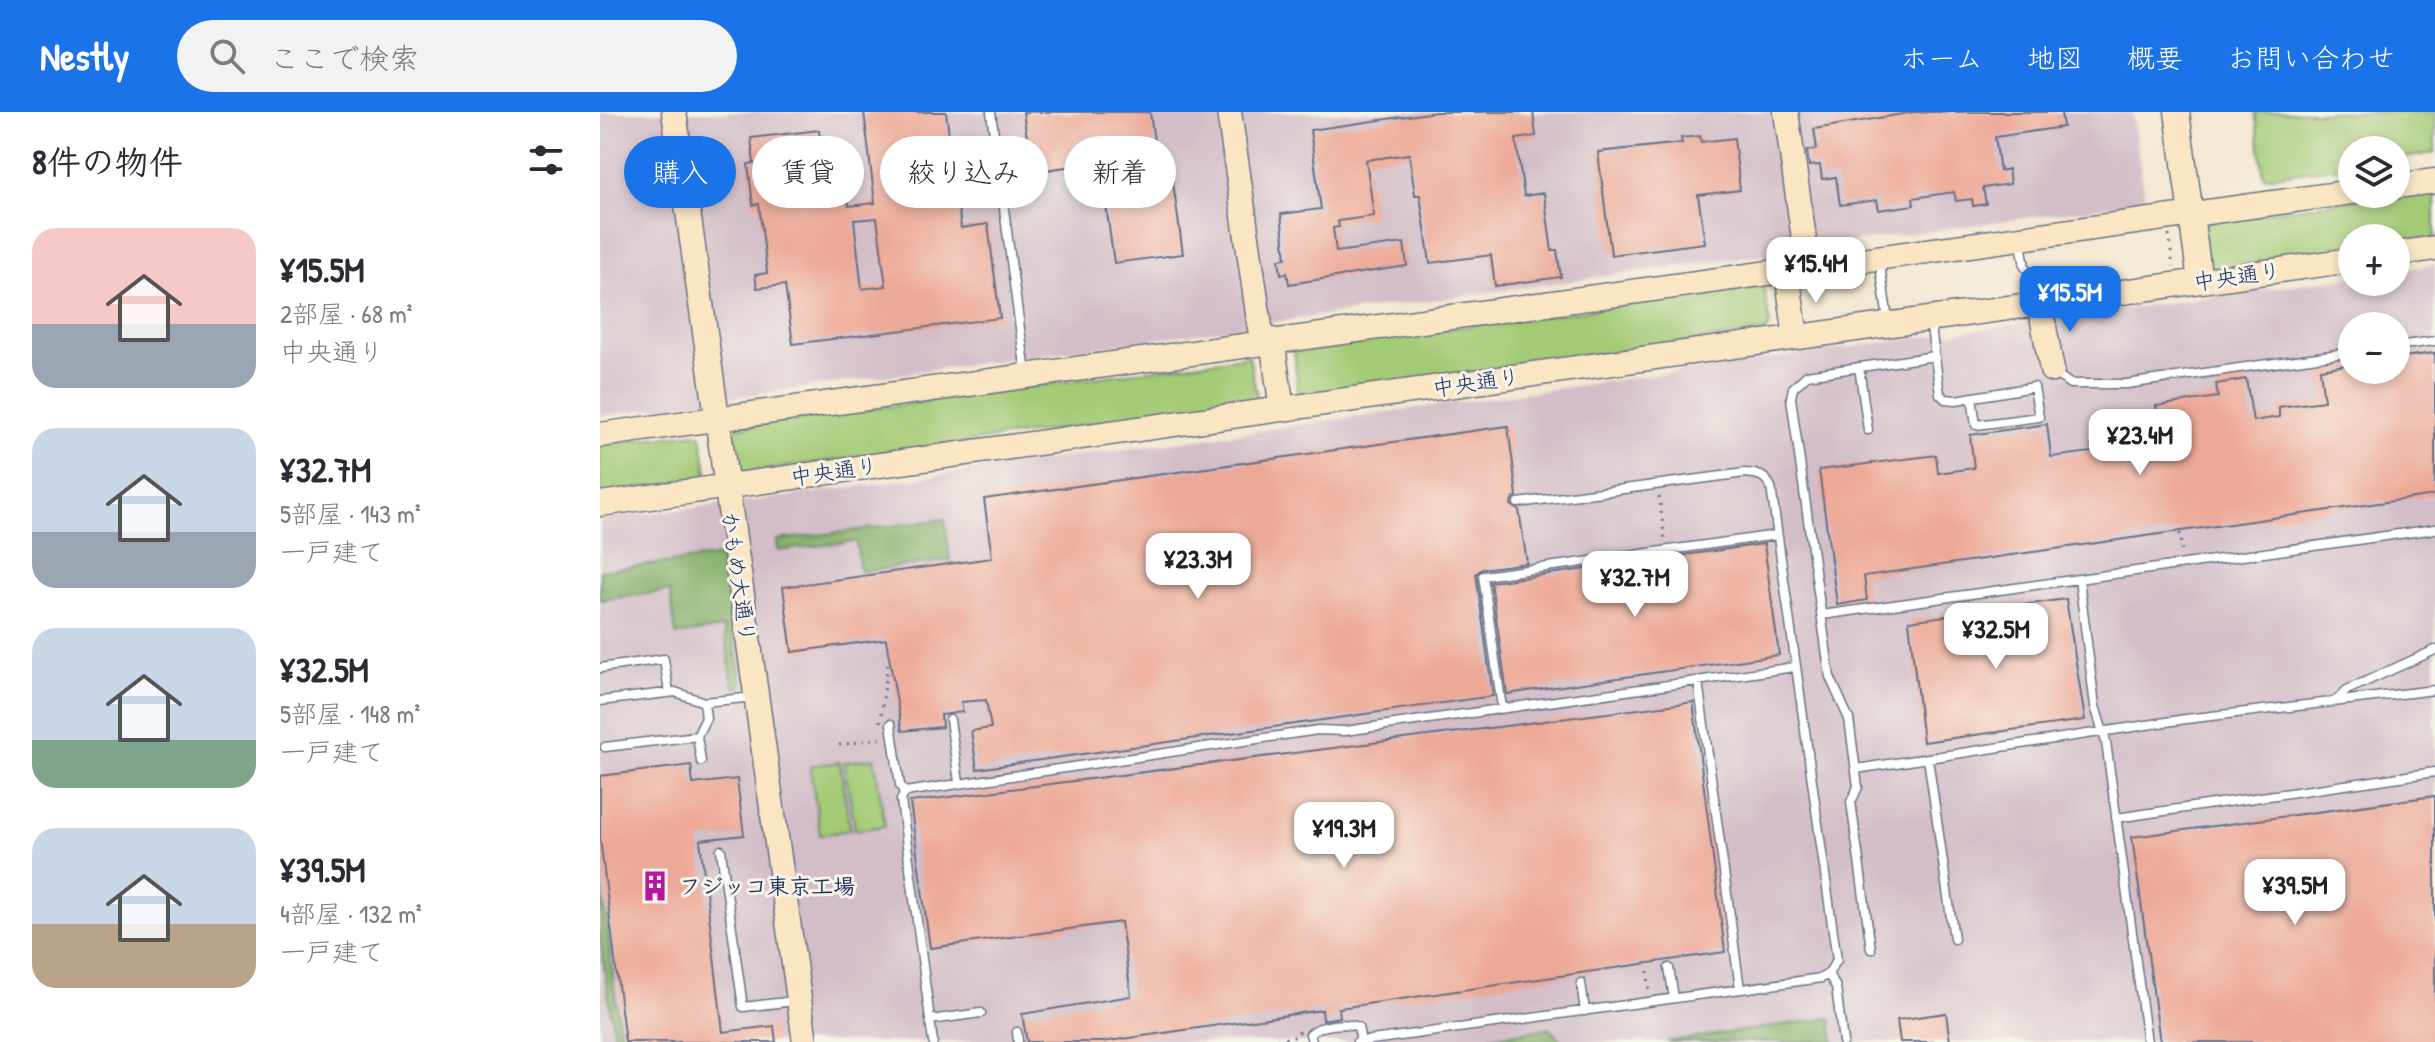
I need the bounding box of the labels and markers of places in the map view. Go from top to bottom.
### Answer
pin: ¥15.4M [1751,237,1881,305]
pin: ¥15.5M [2005,266,2135,334]
pin: ¥23.4M [2075,409,2205,477]
pin: ¥23.3M [1133,533,1263,601]
pin: ¥32.7M [1570,551,1700,619]
pin: ¥32.5M [1931,603,2061,671]
pin: ¥19.3M [1279,802,1409,870]
pin: ¥39.5M [2230,859,2360,927]
building icon: フジッコ東京工場 [638,869,672,903]
place label: フジッコ東京工場 [679,871,855,901]

